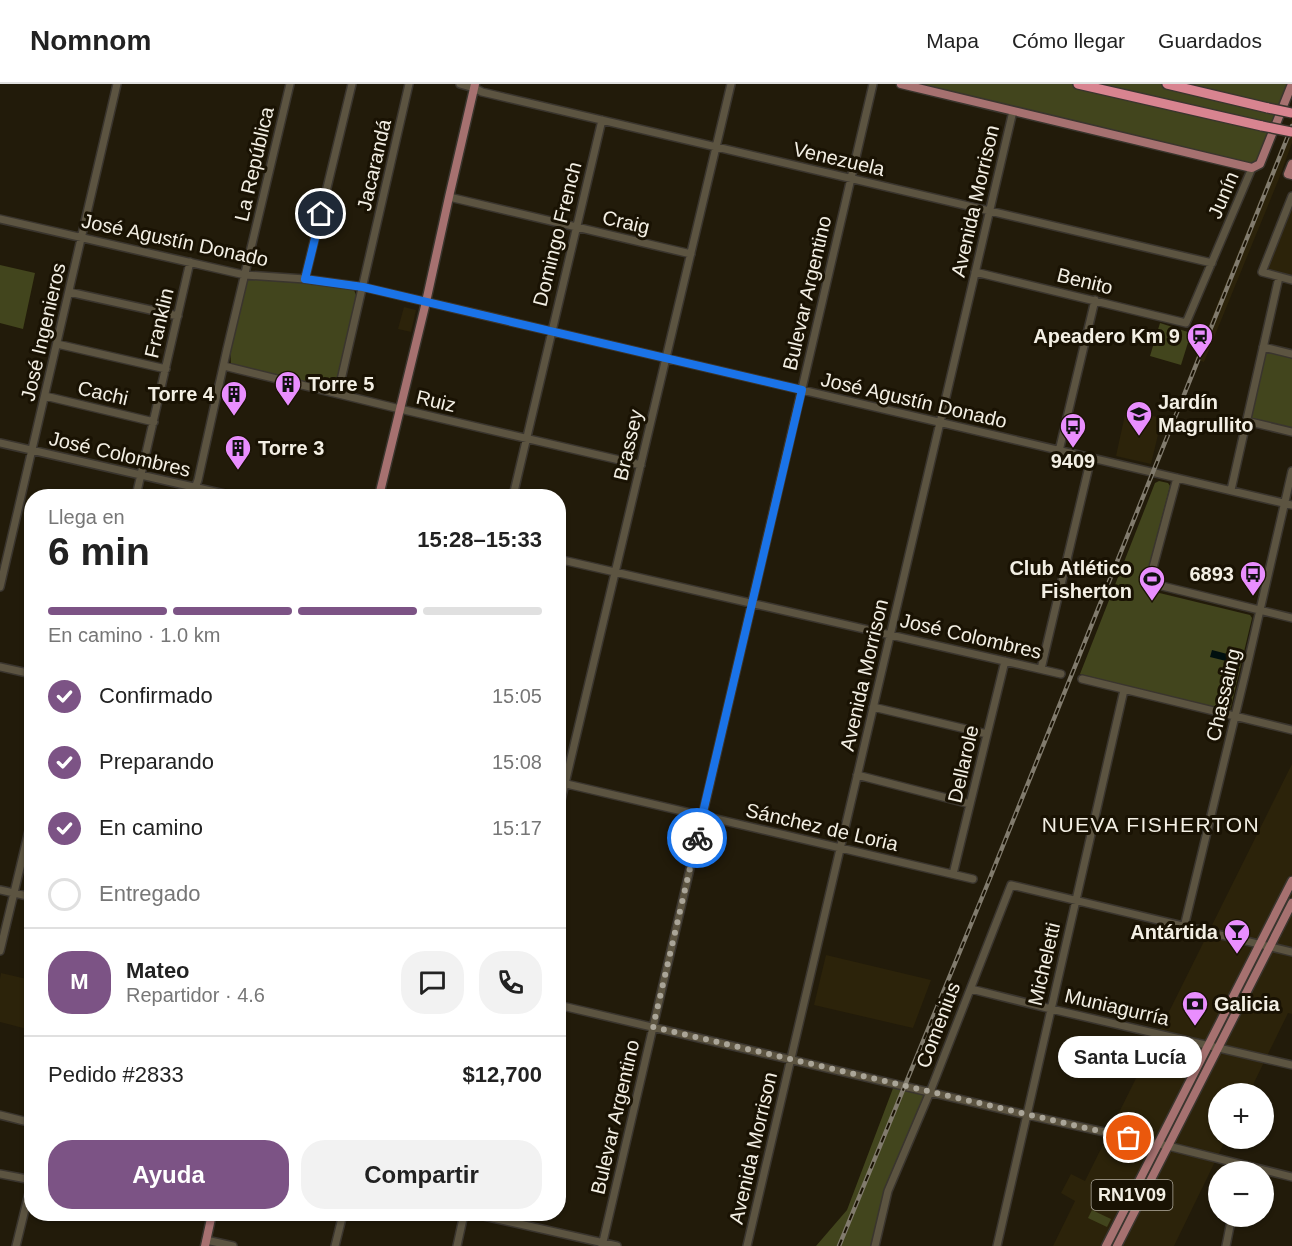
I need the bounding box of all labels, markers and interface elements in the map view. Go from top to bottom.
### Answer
text: Nomnom [30,25,151,56]
text: Mapa [926,29,979,52]
text: Cómo llegar [1012,29,1125,52]
text: Guardados [1158,29,1262,52]
street label: La República [230,104,278,223]
street label: Jacarandá [353,116,395,213]
street label: Avenida Morrison [947,123,1003,279]
street label: Venezuela [791,138,888,180]
street label: Domingo French [528,160,586,308]
street label: Junín [1203,168,1243,222]
pin [295,188,346,239]
icon: home [304,197,337,230]
street label: Craig [600,206,652,238]
street label: José Agustín Donado [80,209,270,271]
street label: Bulevar Argentino [779,214,835,372]
street label: José Ingenieros [16,261,70,403]
street label: Benito [1055,263,1115,299]
street label: Franklin [140,286,178,360]
station icon: Apeadero Km 9 [1185,321,1215,359]
place label: Apeadero Km 9 [1033,325,1180,347]
street label: José Agustín Donado [819,368,1009,432]
building icon: Torre 5 [273,369,303,407]
place label: Torre 5 [308,373,374,395]
street label: Cachi [76,377,130,409]
building icon: Torre 4 [219,379,249,417]
place label: Torre 4 [148,383,215,405]
street label: Ruiz [414,386,458,416]
place label: Jardín Magrullito [1158,391,1254,436]
school or university icon: Jardín Magrullito [1124,399,1154,437]
street label: Brassey [609,407,647,483]
bus stop icon: 9409 [1058,411,1088,449]
street label: José Colombres [47,427,193,481]
building icon: Torre 3 [223,433,253,471]
place label: Torre 3 [258,437,324,459]
place label: 9409 [1051,450,1095,472]
text: Llega en [48,506,125,528]
text: 15:28–15:33 [417,527,542,552]
text: 6 min [48,530,150,573]
place label: Club Atlético Fisherton [1009,557,1132,602]
bus stop icon: 6893 [1238,559,1268,597]
place label: 6893 [1190,563,1234,585]
sports icon: Club Atlético Fisherton [1137,564,1167,602]
street label: Avenida Morrison [836,597,892,753]
street label: José Colombres [898,609,1044,663]
text: En camino · 1.0 km [48,624,220,646]
street label: Chassaing [1202,646,1244,744]
icon: check [48,680,81,713]
text: Confirmado [99,683,213,708]
text: 15:05 [492,685,542,707]
street label: Dellarole [943,723,983,805]
icon: check [48,746,81,779]
text: Preparando [99,749,214,774]
text: 15:08 [492,751,542,773]
street label: Sánchez de Loria [744,799,901,855]
courier [667,808,727,868]
icon: check [48,812,81,845]
district label: NUEVA FISHERTON [1042,813,1260,836]
text: En camino [99,815,203,840]
text: 15:17 [492,817,542,839]
icon: bike [681,822,714,855]
text: Entregado [99,881,201,906]
bar icon: Antártida [1222,917,1252,955]
street label: Micheletti [1024,920,1064,1008]
place label: Antártida [1130,921,1219,943]
button: chat [401,951,464,1014]
button: phone [479,951,542,1014]
text: Mateo [126,958,190,983]
text: M [70,969,89,994]
street label: Comenius [912,979,964,1071]
text: Repartidor · 4.6 [126,984,265,1006]
street label: Muniagurría [1063,984,1172,1030]
bank icon: Galicia [1180,989,1210,1027]
place label: Galicia [1214,993,1280,1015]
callout: Santa Lucía [1057,1036,1201,1078]
street label: Bulevar Argentino [587,1038,643,1196]
text: Santa Lucía [1074,1046,1186,1068]
text: Pedido #2833 [48,1062,184,1087]
text: $12,700 [462,1062,542,1087]
street label: Avenida Morrison [725,1070,781,1226]
map controls [1208,1083,1274,1227]
button: + [1208,1083,1274,1149]
pin [1103,1112,1154,1163]
icon: bag [1112,1121,1145,1154]
button: Ayuda [48,1140,289,1209]
button: Compartir [301,1140,542,1209]
button: − [1208,1161,1274,1227]
road number: RN1V09 [1092,1180,1172,1210]

